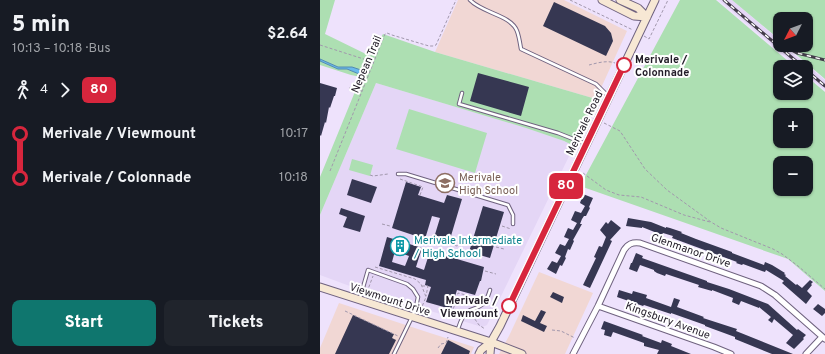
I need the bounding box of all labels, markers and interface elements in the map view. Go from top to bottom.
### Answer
text: 5 min [12,12,70,39]
north arrow [773,12,813,52]
map controls [773,12,813,196]
text: $2.64 [267,25,308,44]
street label: Nepean Trail [348,33,385,95]
text: 10:13 – 10:18 · Bus [12,41,111,57]
place label: Merivale / Colonnade [635,53,689,80]
marker: Merivale / Colonnade [616,57,632,73]
button: layers [773,60,813,100]
icon: walk [12,79,34,101]
icon: forward [54,79,76,101]
text: 80 [90,81,108,98]
text: 4 [40,82,48,98]
street label: Merivale Road [563,89,607,158]
button: + [773,108,813,148]
text: Merivale / Viewmount [42,125,196,144]
text: 10:17 [280,126,308,142]
button: − [773,156,813,196]
text: Merivale / Colonnade [42,169,191,188]
text: 10:18 [279,170,308,186]
place label: Merivale High School [459,171,518,198]
school or university icon: Merivale High School [434,172,456,194]
line badge: 80 [548,173,584,199]
text: 80 [557,177,575,194]
street label: Glenmanor Drive [649,231,732,271]
place label: Merivale Intermediate / High School [413,234,522,261]
building icon: Merivale Intermediate / High School [389,235,411,257]
street label: Viewmount Drive [347,280,432,320]
place label: Merivale / Viewmount [440,294,498,321]
marker: Merivale / Viewmount [501,298,517,314]
street label: Kingsbury Avenue [623,299,712,343]
button: Start [12,300,156,346]
button: Tickets [164,300,308,346]

